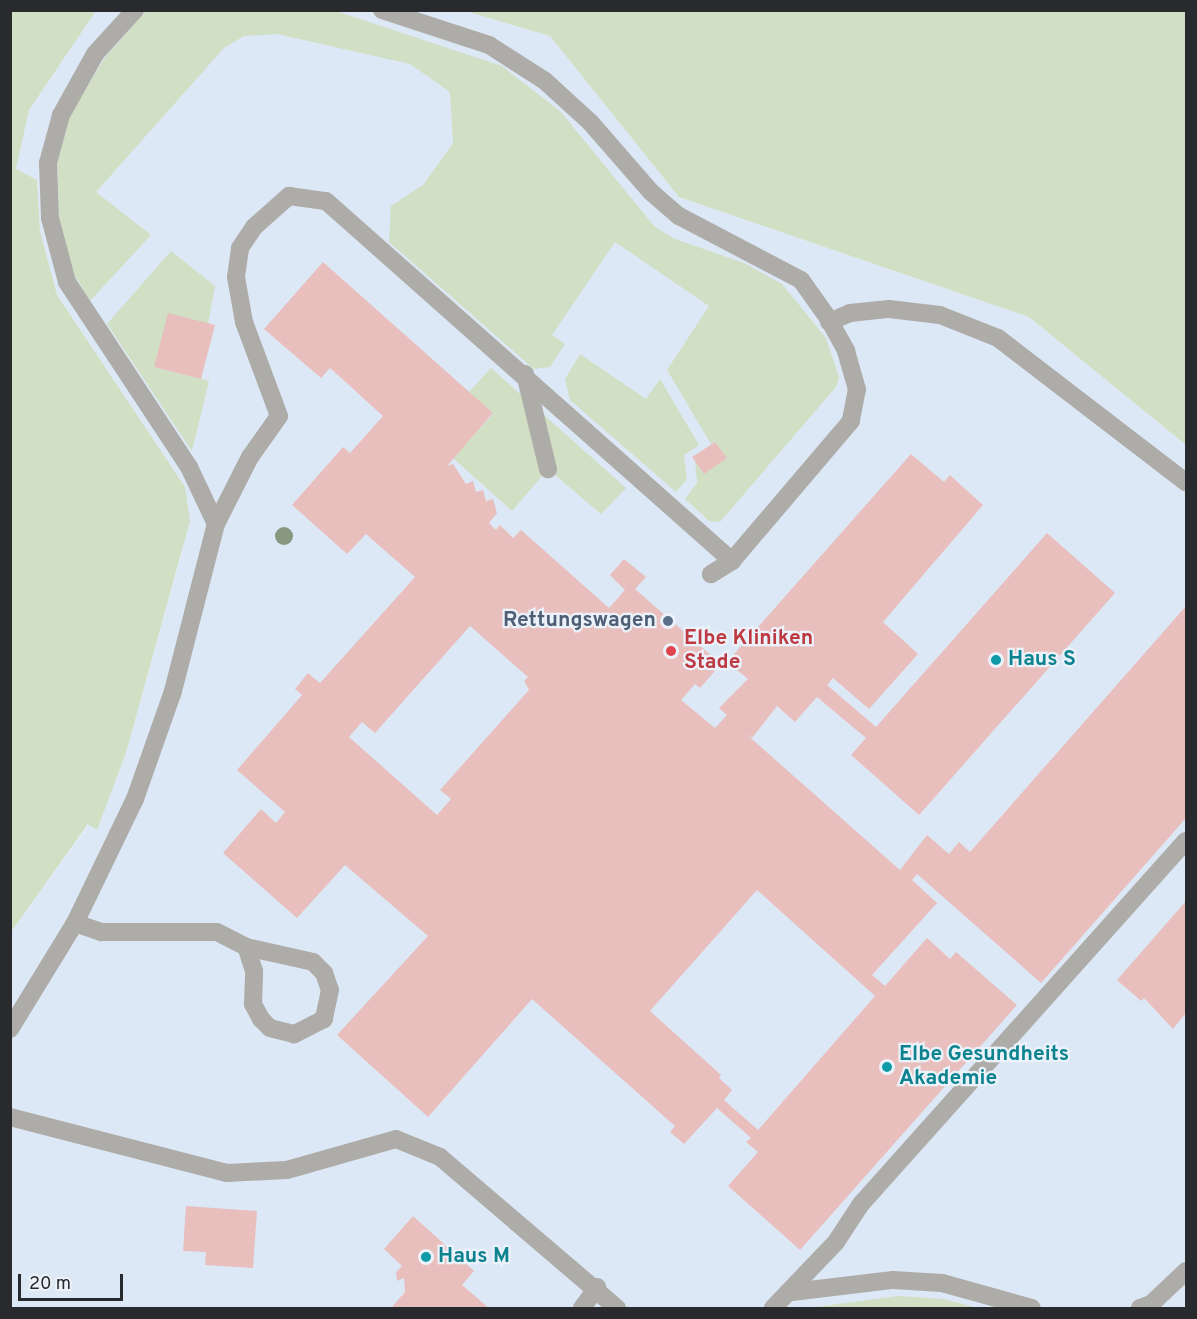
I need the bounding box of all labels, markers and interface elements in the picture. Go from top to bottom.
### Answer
place label: Rettungswagen [503,608,656,634]
marker: Rettungswagen [661,614,675,628]
place label: Elbe Kliniken Stade [684,626,813,676]
marker: Elbe Kliniken Stade [662,642,680,660]
place label: Haus S [1008,647,1076,673]
marker: Haus S [989,653,1003,667]
place label: Elbe Gesundheits Akademie [899,1042,1069,1092]
marker: Elbe Gesundheits Akademie [880,1060,894,1074]
place label: Haus M [438,1244,510,1270]
marker: Haus M [419,1250,433,1264]
scale bar [21,1262,126,1300]
text: 20 m [29,1273,71,1296]

